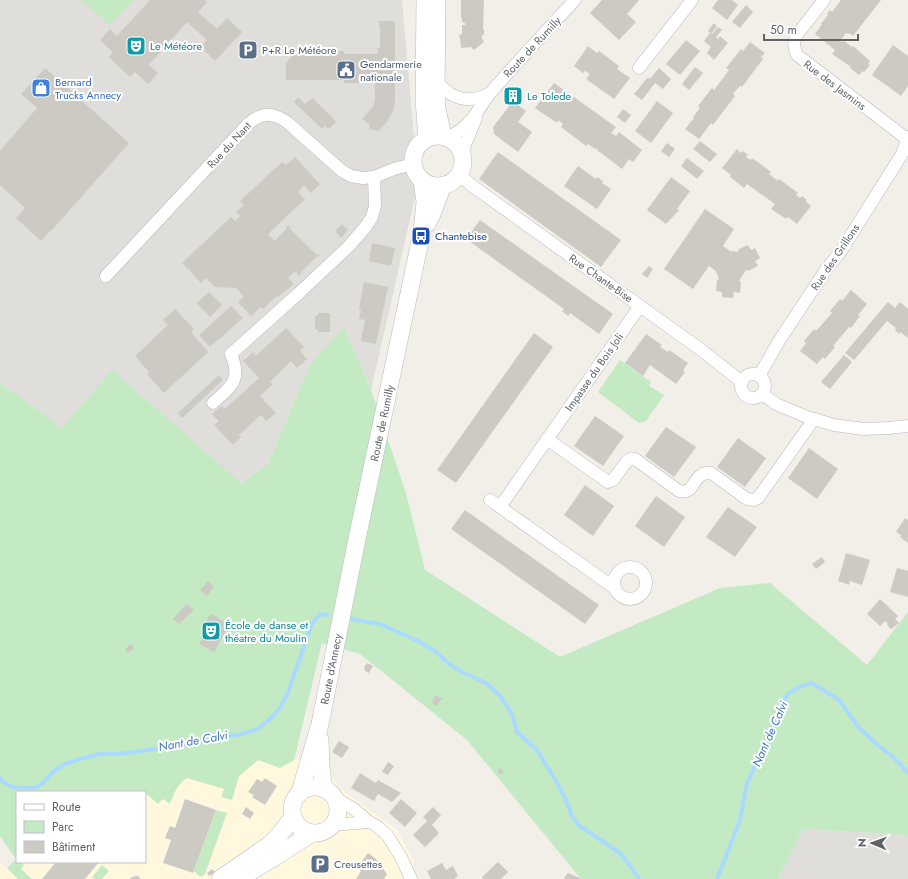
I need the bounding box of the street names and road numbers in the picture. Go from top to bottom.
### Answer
street label: Route de Rumilly [500,13,565,81]
street label: Rue des Jasmins [800,56,870,114]
street label: Rue du Nant [203,118,255,172]
street label: Rue des Grillons [807,220,863,293]
street label: Rue Chante-Bise [566,250,637,306]
street label: Impasse du Bois Joli [561,329,627,415]
street label: Route de Rumilly [366,383,398,463]
street label: Route d'Annecy [316,632,346,706]

